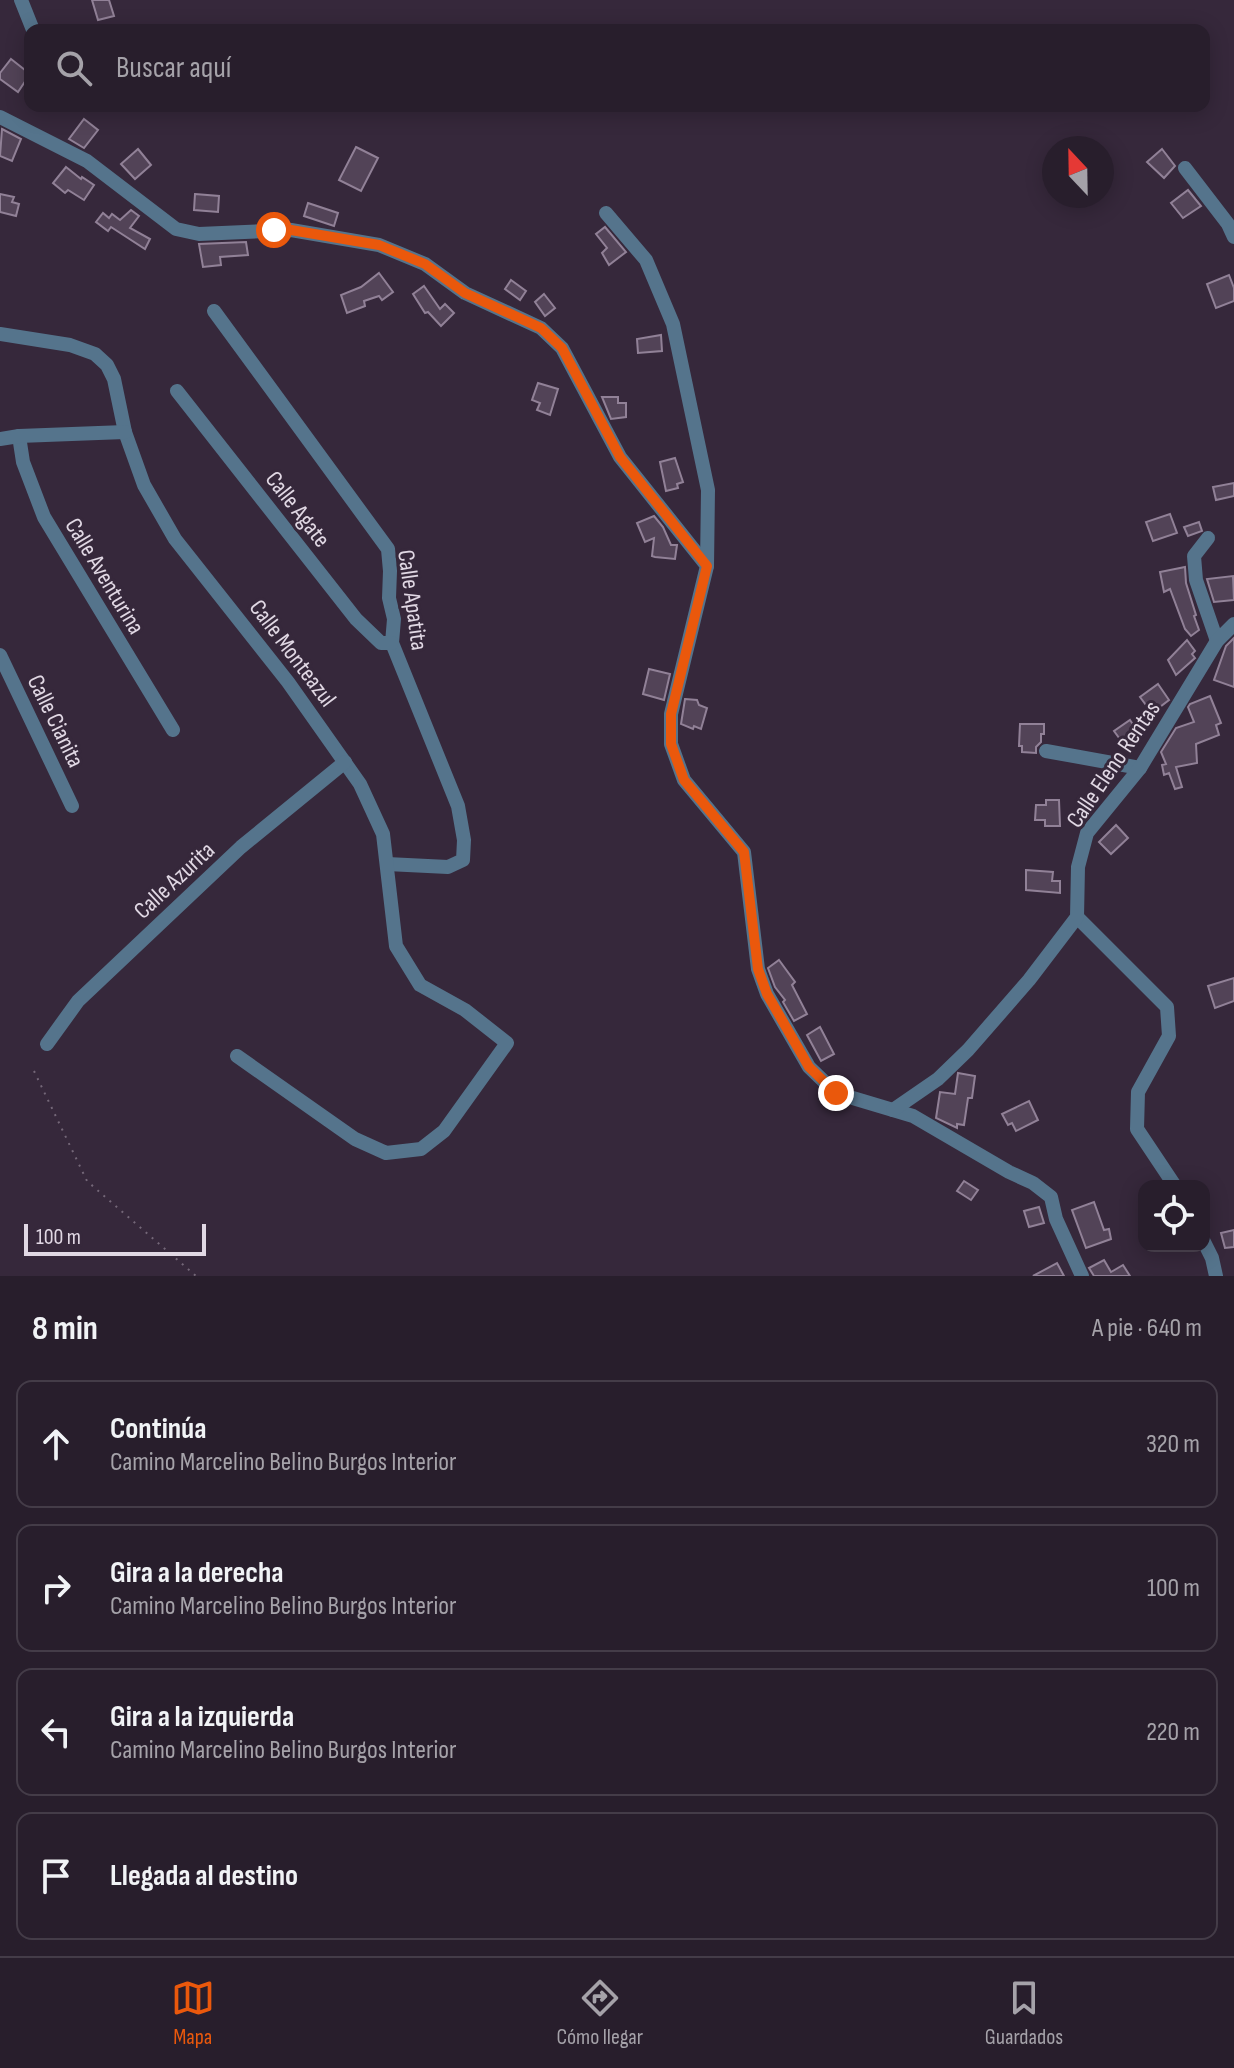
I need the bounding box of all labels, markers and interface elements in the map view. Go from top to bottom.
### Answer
search box [24,24,1210,112]
icon: search [52,46,96,90]
text: Buscar aquí [116,50,231,86]
north arrow [1042,136,1114,208]
route start [256,212,292,248]
street label: Calle Agate [259,465,336,553]
street label: Calle Aventurina [59,513,151,640]
street label: Calle Apatita [391,548,434,652]
street label: Calle Monteazul [243,594,342,713]
street label: Calle Cianita [21,670,90,772]
street label: Calle Eleno Rentas [1060,695,1166,833]
street label: Calle Azurita [128,836,221,925]
route end [818,1075,854,1111]
map controls [1138,1180,1210,1252]
button: locate [1138,1180,1210,1252]
scale bar [24,1220,206,1256]
text: 100 m [36,1224,81,1251]
text: 8 min [32,1308,98,1349]
text: A pie · 640 m [1092,1313,1202,1344]
text: Continúa [110,1411,206,1447]
icon: ahead [34,1422,78,1466]
text: 320 m [1146,1429,1200,1460]
text: Camino Marcelino Belino Burgos Interior [110,1447,457,1478]
text: Gira a la derecha [110,1555,284,1591]
icon: right [34,1566,78,1610]
text: 100 m [1147,1573,1200,1604]
text: Camino Marcelino Belino Burgos Interior [110,1591,457,1622]
text: Gira a la izquierda [110,1699,294,1735]
icon: left [34,1710,78,1754]
text: 220 m [1146,1717,1200,1748]
text: Camino Marcelino Belino Burgos Interior [110,1735,457,1766]
icon: arrive [34,1854,78,1898]
text: Llegada al destino [110,1858,298,1894]
tab: Mapa [171,1976,215,2051]
tab: Cómo llegar [556,1976,643,2051]
tab: Guardados [985,1976,1063,2051]

